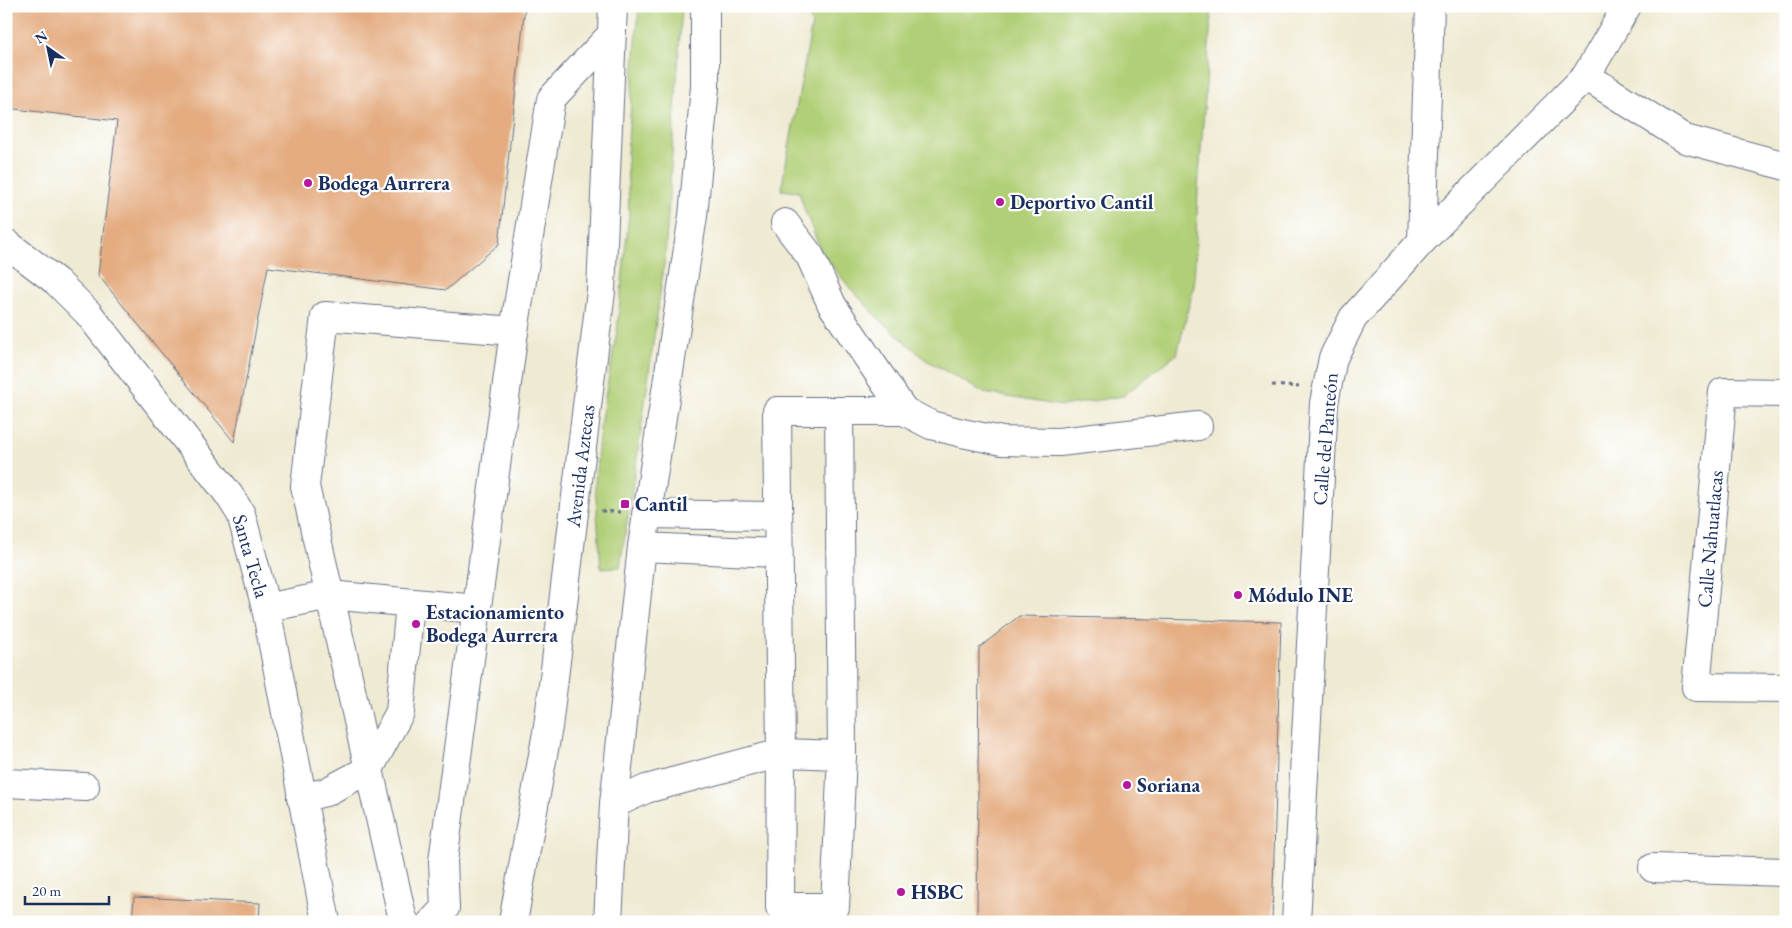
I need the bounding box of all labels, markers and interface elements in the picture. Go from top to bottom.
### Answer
north arrow [22,22,72,72]
text: N [31,26,51,48]
place label: Bodega Aurrera [318,170,450,196]
marker: Bodega Aurrera [302,177,314,189]
place label: Deportivo Cantil [1010,189,1154,215]
marker: Deportivo Cantil [994,196,1006,208]
street label: Calle del Panteón [1306,371,1344,506]
street label: Avenida Aztecas [559,403,600,530]
street label: Calle Nahuatlacas [1691,469,1729,609]
place label: Cantil [635,491,688,517]
marker: Cantil [619,498,631,510]
street label: Santa Tecla [227,511,275,601]
place label: Módulo INE [1248,582,1354,608]
marker: Módulo INE [1232,589,1244,601]
place label: Estacionamiento Bodega Aurrera [426,599,564,648]
marker: Estacionamiento Bodega Aurrera [410,618,422,630]
place label: Soriana [1137,772,1200,798]
marker: Soriana [1121,779,1133,791]
scale bar [25,873,109,905]
place label: HSBC [911,879,964,905]
text: 20 m [32,881,61,900]
marker: HSBC [895,886,907,898]

